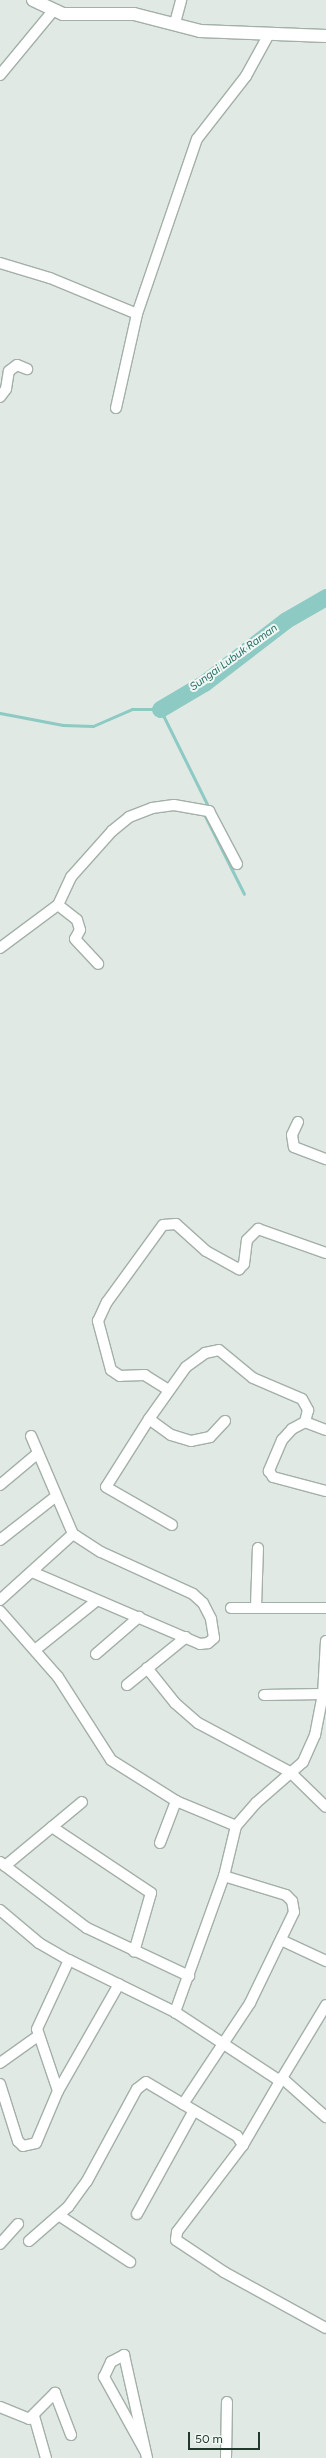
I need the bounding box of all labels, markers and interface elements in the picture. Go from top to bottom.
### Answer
water label: Sungai Lubuk Raman [188,622,280,694]
scale bar [190,2424,262,2450]
text: 50 m [195,2432,223,2446]

